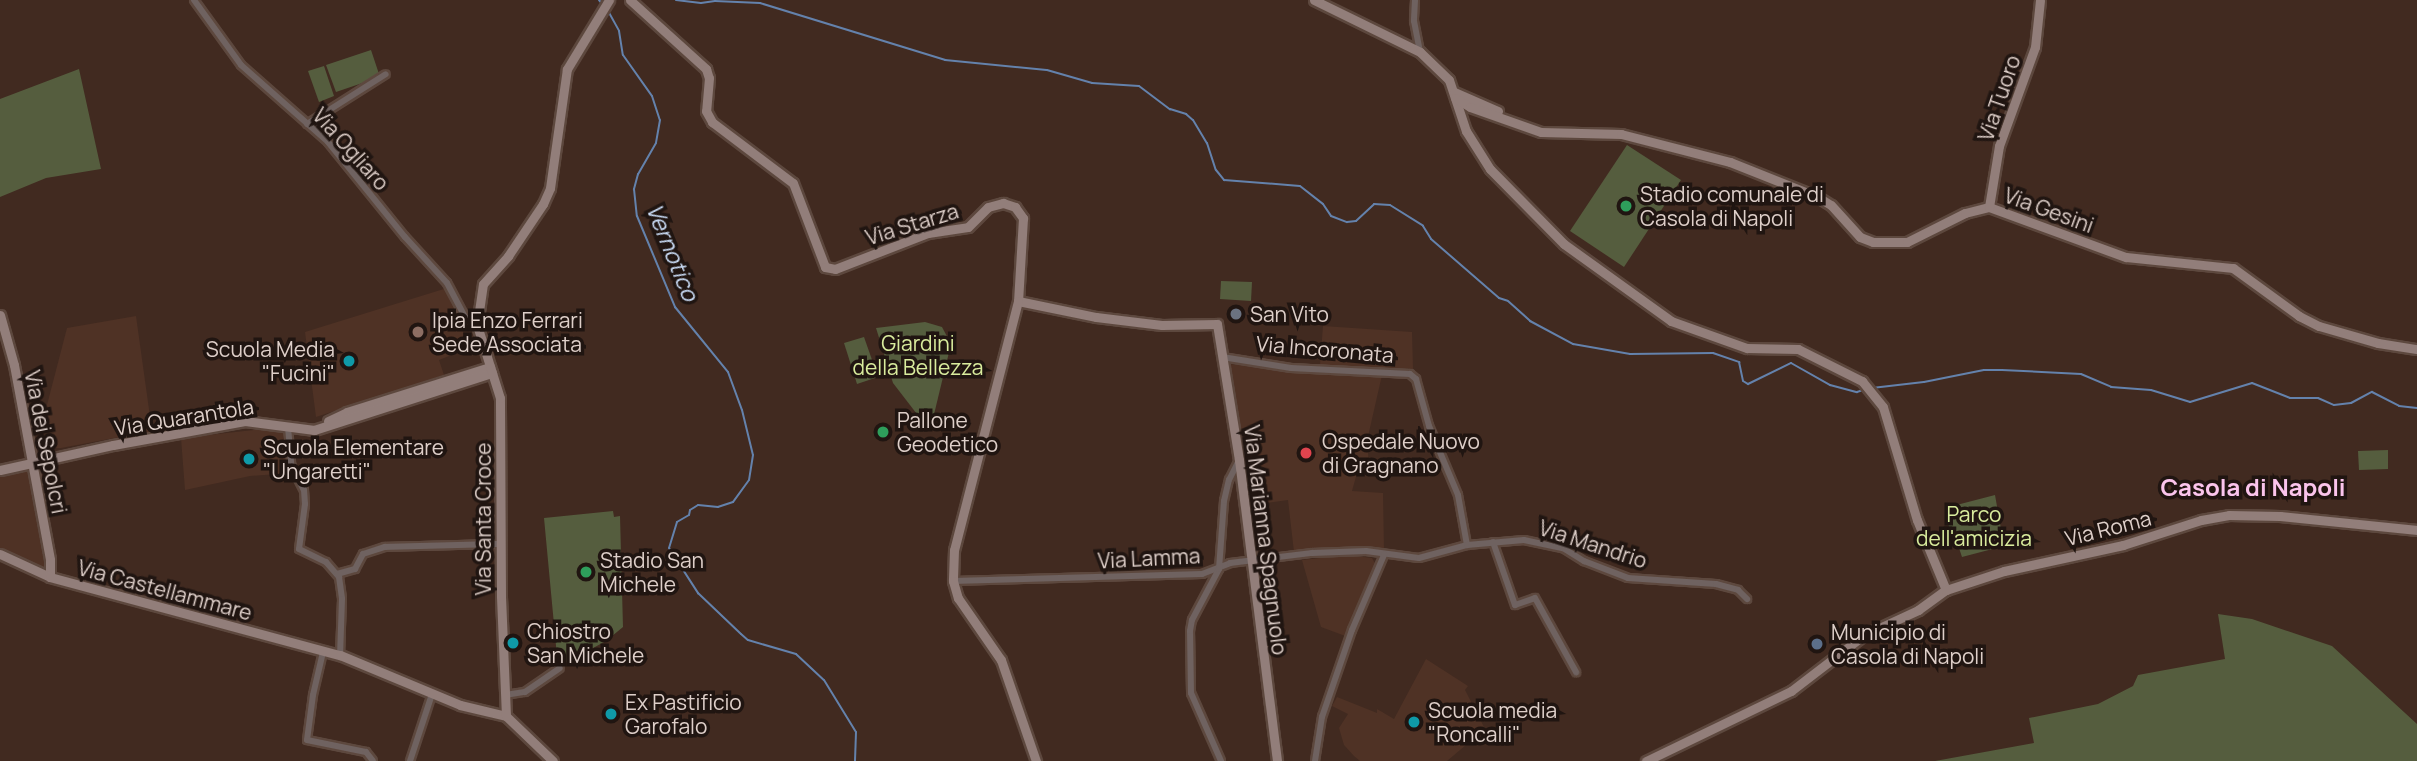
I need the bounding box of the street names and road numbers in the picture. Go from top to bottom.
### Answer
street label: Via Tuoro [1973,52,2025,144]
street label: Via Ogliaro [308,103,394,195]
street label: Via Gesini [2001,182,2097,238]
street label: Via Starza [863,198,961,250]
street label: Via Incoronata [1255,330,1395,368]
street label: Via dei Sepolcri [20,368,72,516]
street label: Via Quarantola [113,394,255,440]
street label: Via Marianna Spagnuolo [1239,424,1293,656]
street label: Via Santa Croce [470,443,496,595]
street label: Via Roma [2062,505,2154,551]
street label: Via Mandrio [1536,515,1650,573]
street label: Via Lamma [1097,543,1201,573]
street label: Via Castellammare [75,555,255,625]

